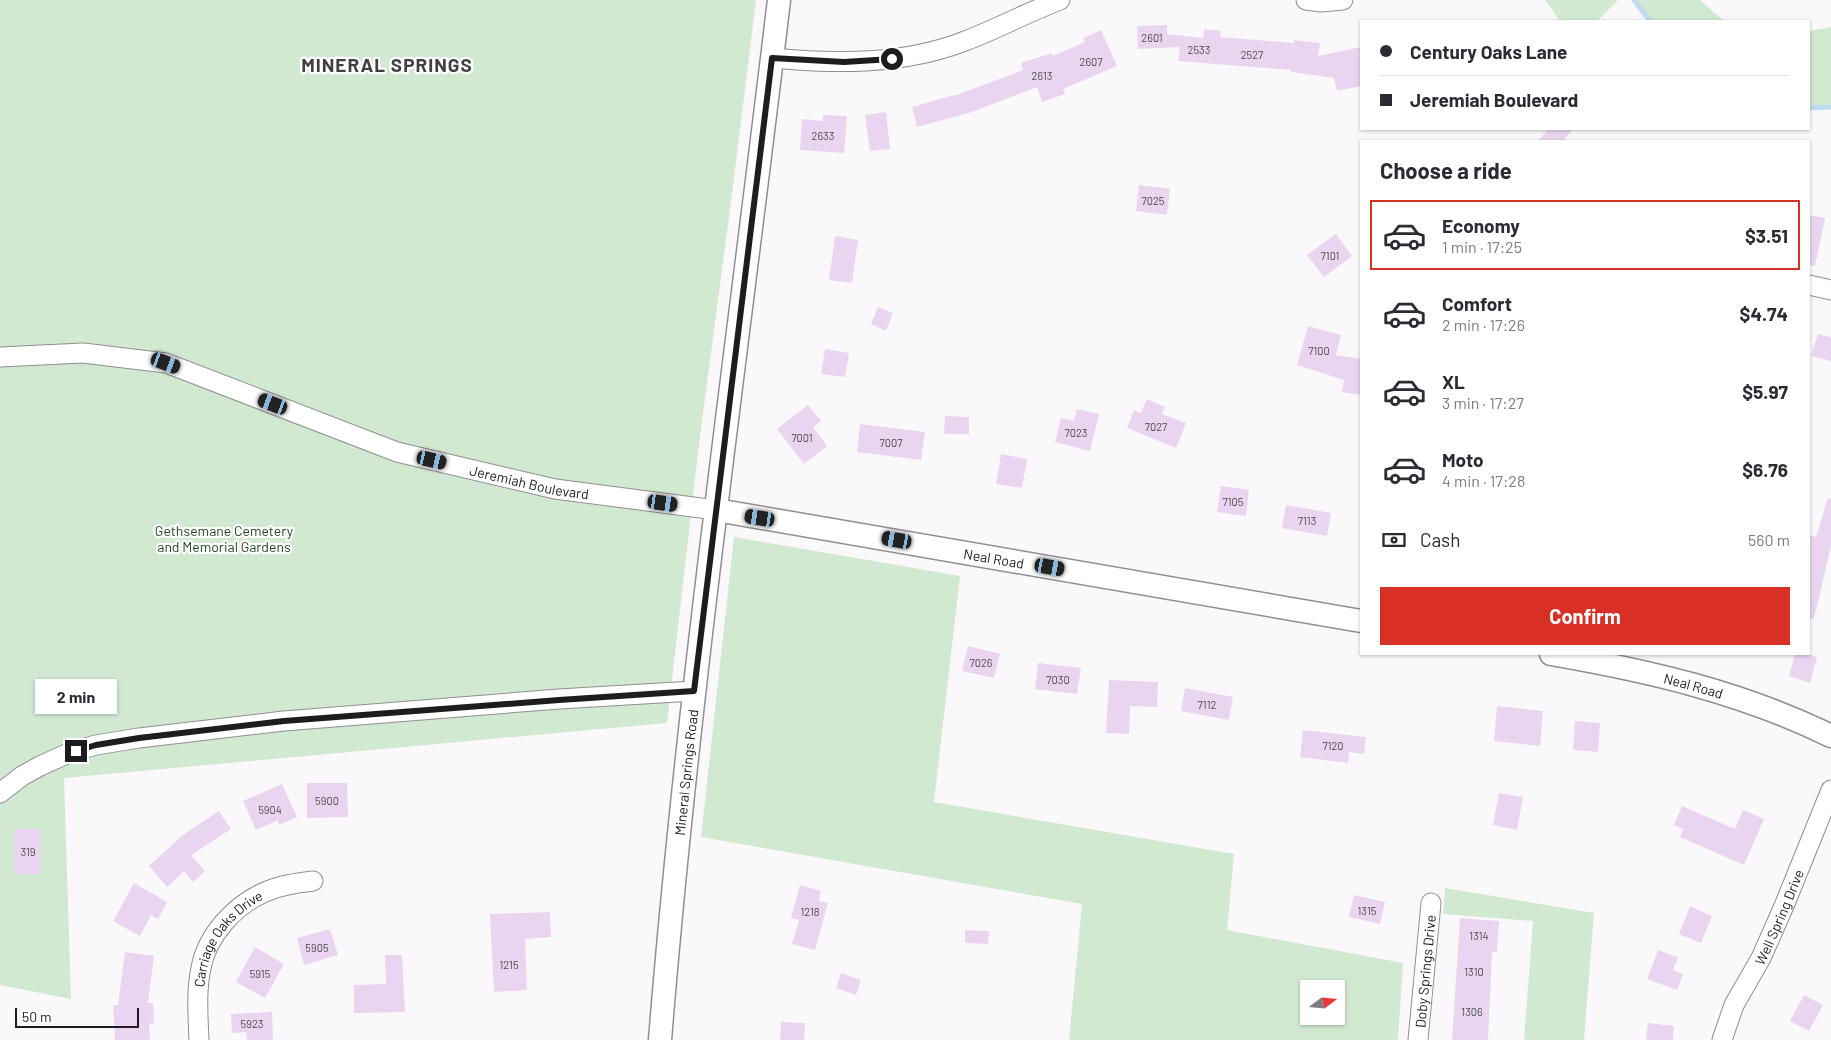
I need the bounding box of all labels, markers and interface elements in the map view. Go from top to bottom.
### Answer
house number: 2601 [1141,31,1163,44]
text: Century Oaks Lane [1410,40,1567,63]
house number: 2533 [1188,43,1210,56]
route start [881,48,903,70]
house number: 2527 [1241,48,1263,61]
district label: MINERAL SPRINGS [301,53,473,76]
house number: 2607 [1080,55,1102,68]
house number: 2613 [1032,69,1052,82]
text: Jeremiah Boulevard [1410,88,1578,111]
house number: 2633 [812,129,834,142]
text: Choose a ride [1380,157,1512,183]
house number: 7025 [1142,194,1165,207]
icon: car [1382,213,1427,258]
text: Economy [1442,214,1520,237]
text: $3.51 [1745,224,1788,247]
text: 1 min · 17:25 [1442,237,1522,256]
house number: 7101 [1321,249,1339,262]
icon: car [1382,291,1427,336]
text: Comfort [1442,292,1512,315]
text: $4.74 [1740,302,1788,325]
text: 2 min · 17:26 [1442,315,1525,334]
house number: 7100 [1308,344,1330,357]
car [149,351,182,375]
icon: car [1382,369,1427,414]
text: XL [1442,370,1465,393]
text: $5.97 [1742,380,1788,403]
car [256,392,289,416]
text: 3 min · 17:27 [1442,393,1524,412]
house number: 7027 [1145,420,1167,433]
house number: 7023 [1065,426,1087,439]
house number: 7001 [791,431,813,444]
house number: 7007 [880,436,902,449]
icon: car [1382,447,1427,492]
text: Moto [1442,448,1484,471]
car [415,449,448,471]
text: $6.76 [1742,458,1788,481]
street label: Jeremiah Boulevard [468,461,590,502]
text: 4 min · 17:28 [1442,471,1525,490]
car [647,493,678,513]
house number: 7105 [1223,495,1244,508]
car [744,508,775,528]
house number: 7113 [1298,514,1316,527]
park label: Gethsemane Cemetery and Memorial Gardens [155,522,294,555]
icon: cash [1380,526,1408,554]
text: Cash [1420,528,1461,551]
car [880,530,913,550]
text: 560 m [1748,530,1790,549]
street label: Neal Road [962,544,1025,571]
car [1033,557,1066,577]
button: Confirm [1380,587,1790,645]
house number: 7026 [970,656,993,669]
street label: Neal Road [1662,669,1725,702]
house number: 7030 [1046,673,1070,686]
callout: 2 min [35,678,117,714]
text: 2 min [57,687,95,706]
house number: 7112 [1198,698,1217,711]
street label: Mineral Springs Road [670,708,701,836]
house number: 7120 [1322,739,1344,752]
route end [65,740,87,762]
house number: 5900 [315,794,339,807]
house number: 5904 [258,803,282,816]
house number: 319 [20,845,36,858]
street label: Well Spring Drive [1751,867,1807,968]
street label: Carriage Oaks Drive [190,886,265,988]
house number: 1315 [1358,904,1377,917]
house number: 1218 [800,905,820,918]
street label: Doby Springs Drive [1411,914,1438,1029]
house number: 1314 [1469,929,1489,942]
house number: 5905 [305,941,329,954]
house number: 1215 [499,958,519,971]
house number: 1310 [1464,965,1484,978]
house number: 5915 [250,967,271,980]
north arrow [1300,980,1345,1025]
map controls [1300,980,1345,1025]
scale bar [15,1005,139,1028]
house number: 1306 [1461,1005,1483,1018]
text: 50 m [22,1008,51,1025]
house number: 5923 [241,1017,263,1030]

